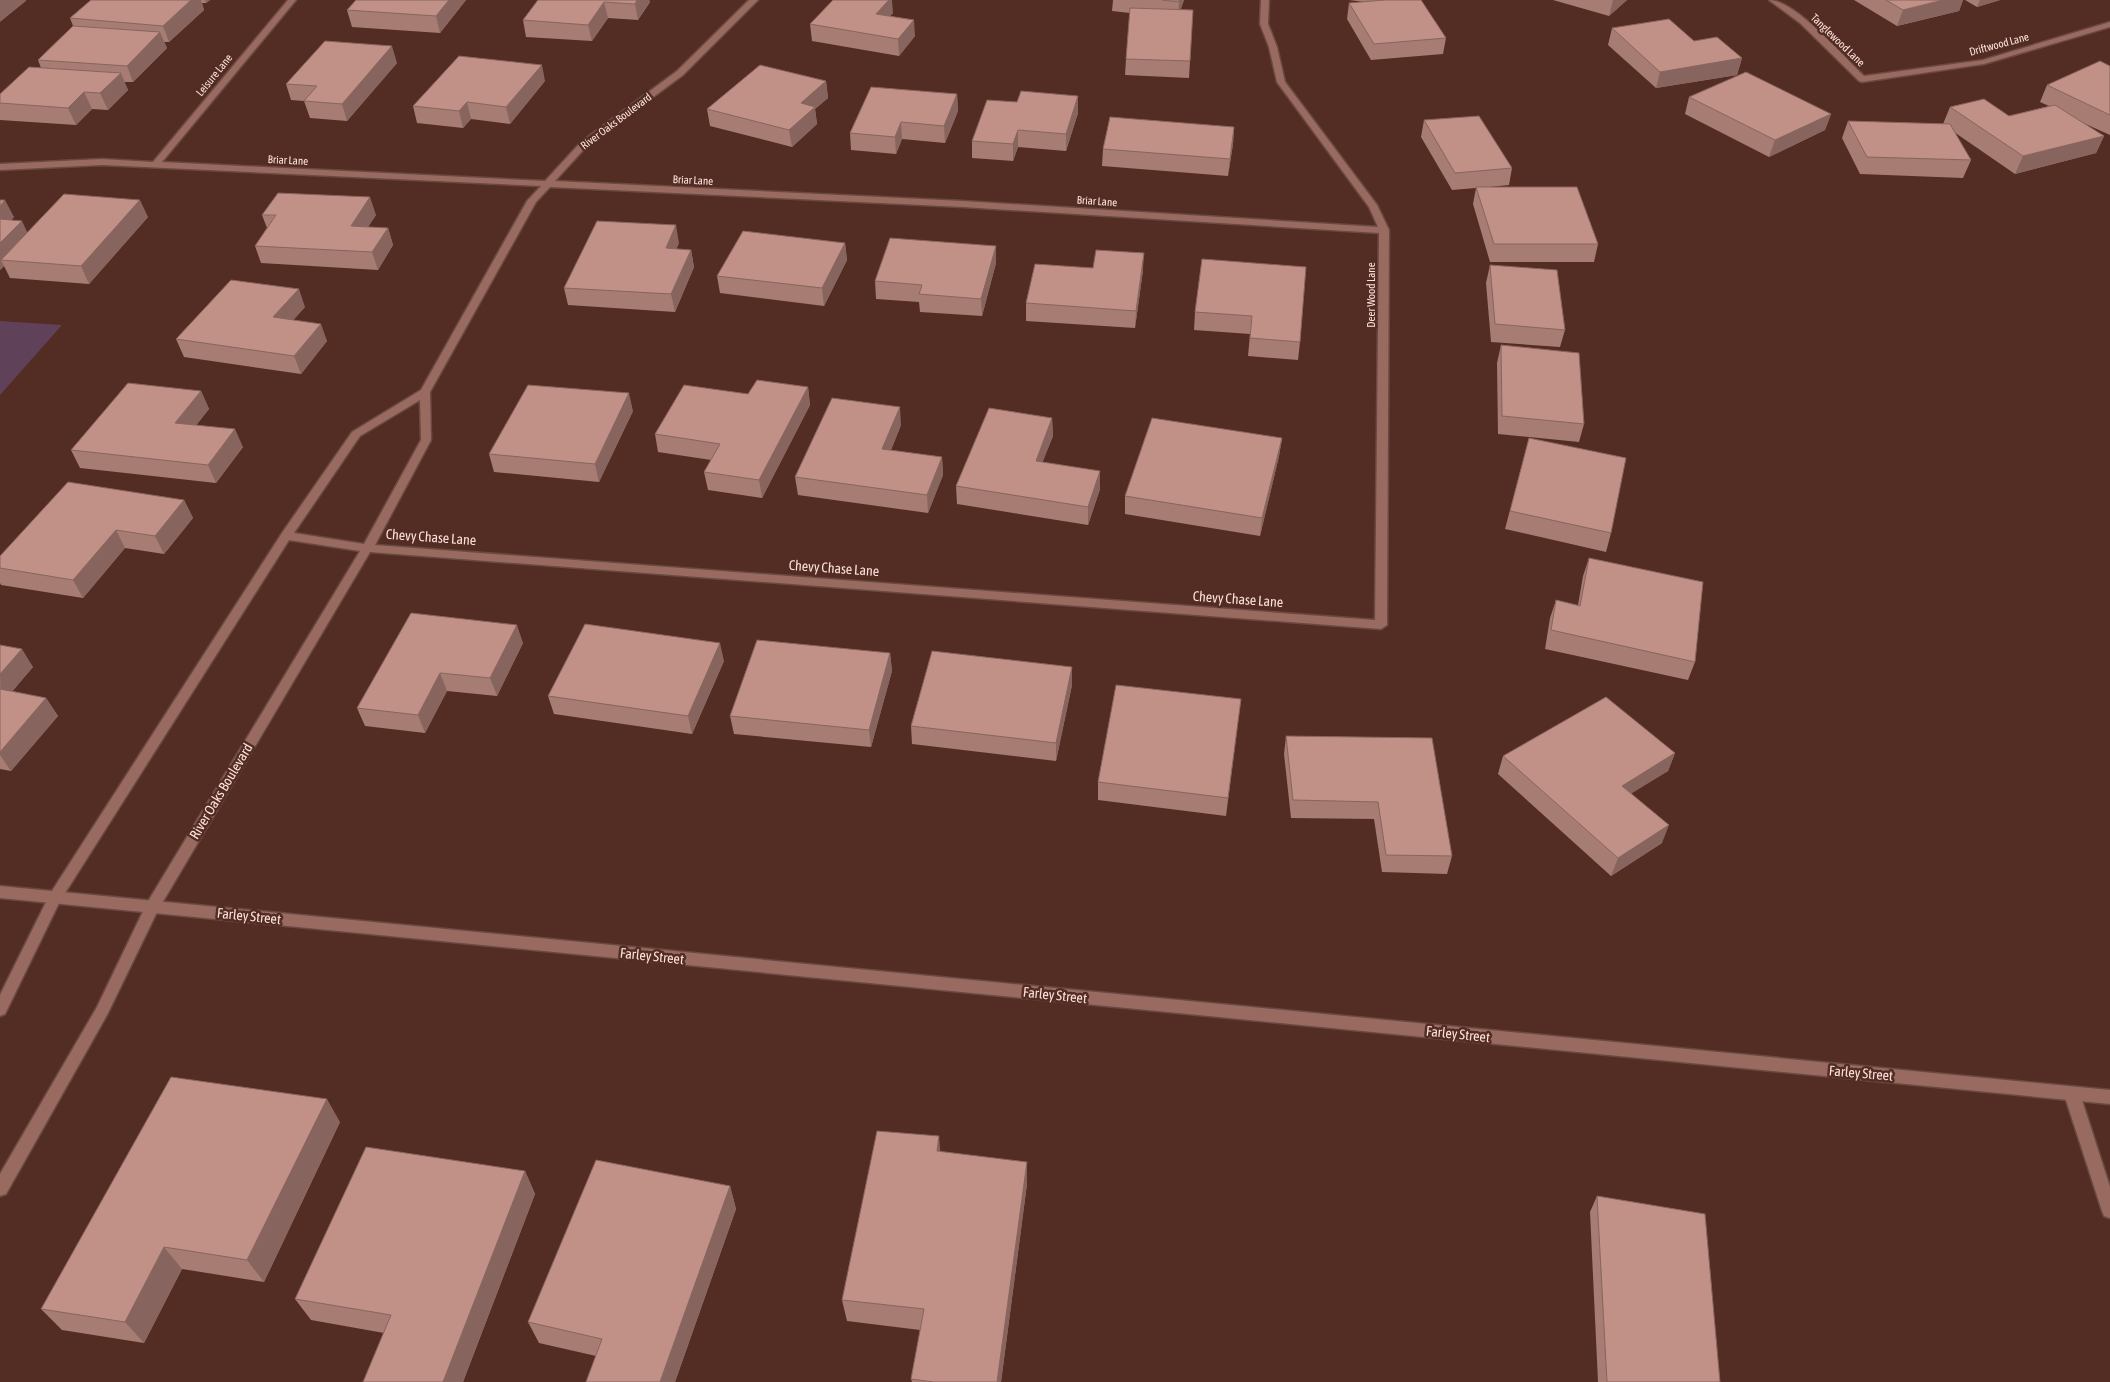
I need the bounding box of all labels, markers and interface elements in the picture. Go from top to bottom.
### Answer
street label: Tanglewood Lane [1809,11,1867,69]
street label: Driftwood Lane [1968,30,2030,58]
street label: Leisure Lane [193,52,235,98]
street label: River Oaks Boulevard [578,91,654,151]
street label: Briar Lane [267,153,309,167]
street label: Briar Lane [672,173,714,187]
street label: Briar Lane [1076,194,1118,208]
street label: Deer Wood Lane [1365,262,1377,328]
street label: Chevy Chase Lane [385,526,477,548]
street label: Chevy Chase Lane [788,557,880,579]
street label: Chevy Chase Lane [1192,588,1284,610]
street label: River Oaks Boulevard [186,740,256,842]
street label: Farley Street [216,905,282,927]
street label: Farley Street [619,945,685,967]
street label: Farley Street [1022,984,1088,1006]
street label: Farley Street [1425,1023,1491,1045]
street label: Farley Street [1828,1062,1894,1084]

